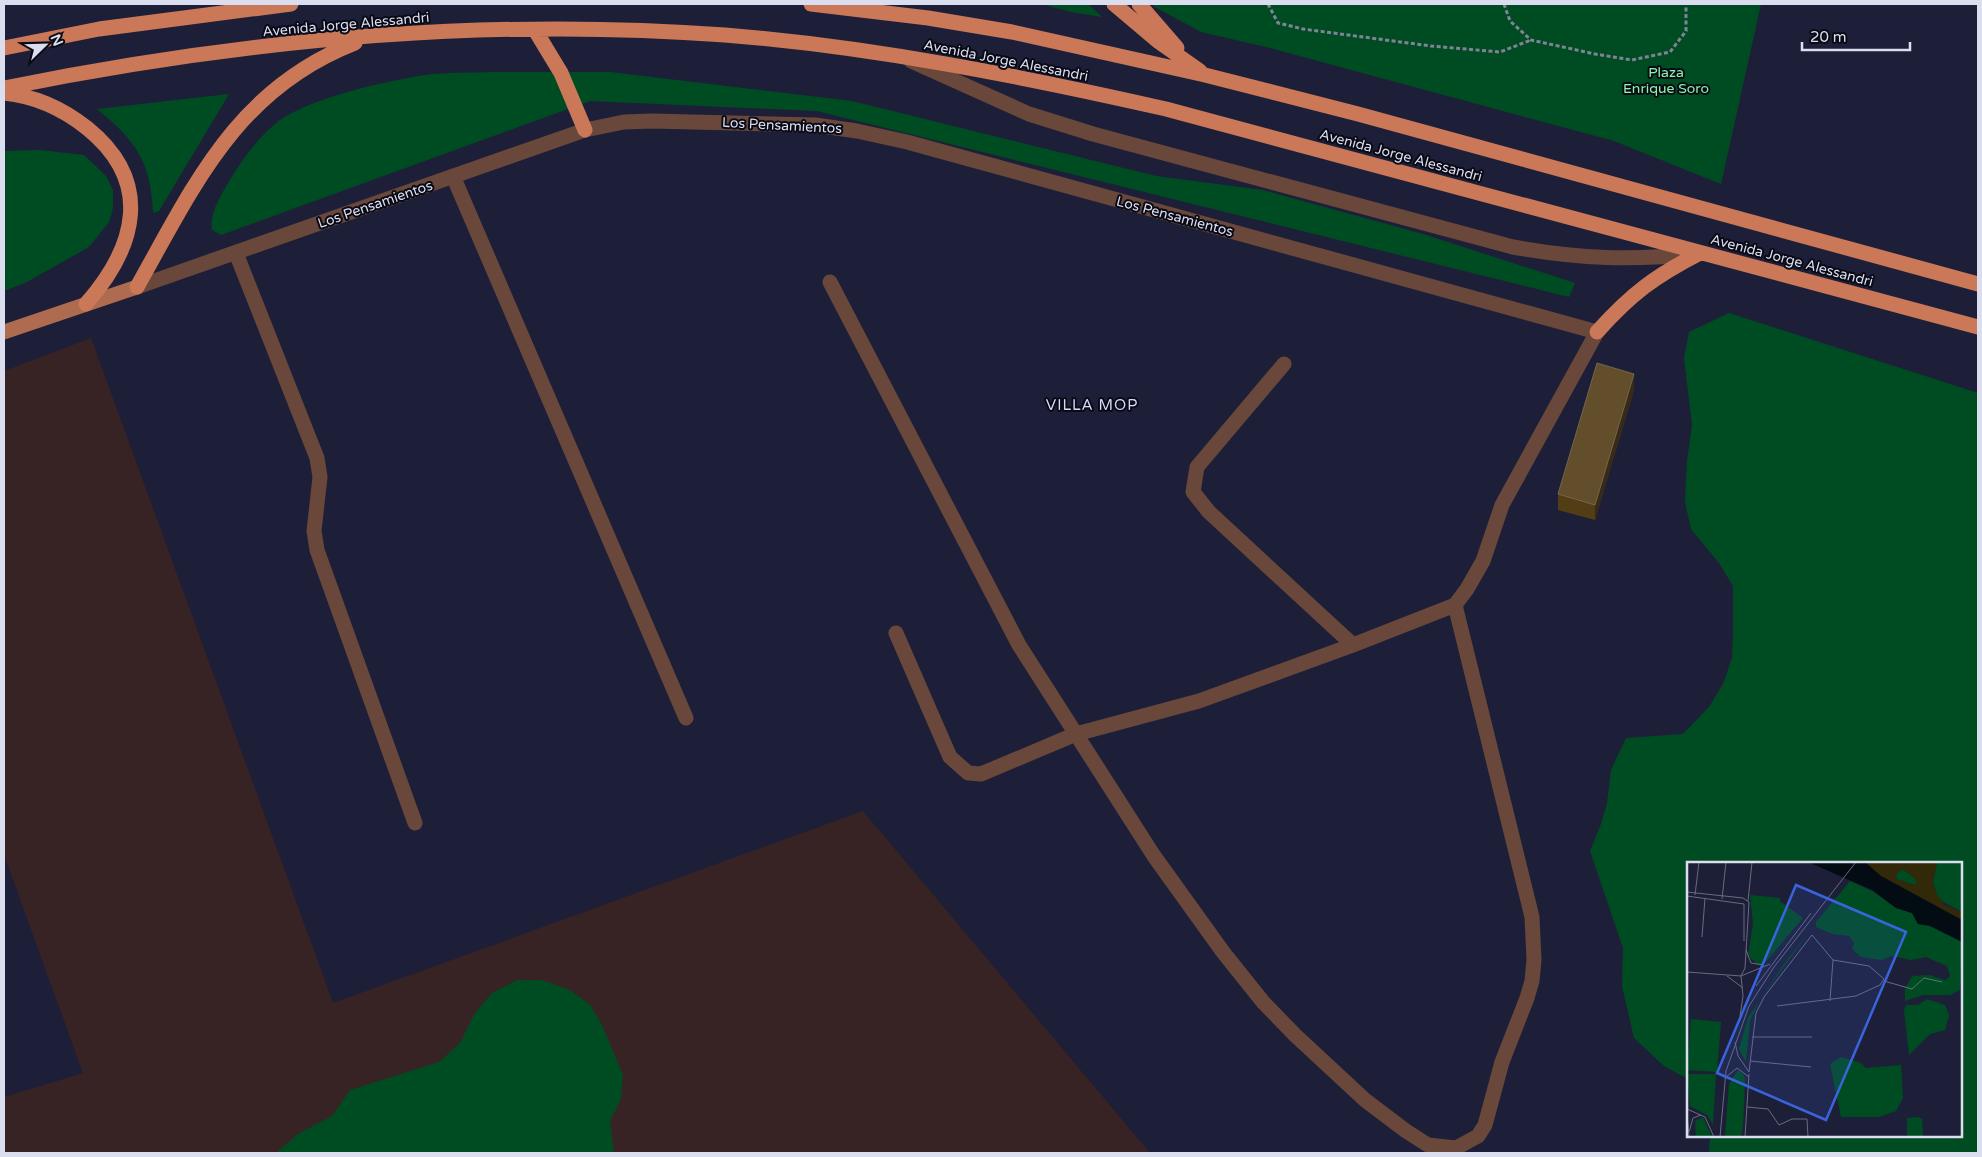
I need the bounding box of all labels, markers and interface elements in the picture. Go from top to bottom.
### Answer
street label: Avenida Jorge Alessandri [262,9,430,40]
north arrow [20,20,70,70]
scale bar [1802,20,1910,52]
text: 20 m [1810,28,1847,46]
text: N [46,32,67,49]
street label: Avenida Jorge Alessandri [922,36,1090,85]
park label: Plaza Enrique Soro [1623,64,1709,97]
street label: Los Pensamientos [721,114,843,137]
street label: Avenida Jorge Alessandri [1318,126,1484,185]
street label: Los Pensamientos [316,177,435,232]
street label: Los Pensamientos [1115,193,1235,240]
street label: Avenida Jorge Alessandri [1709,231,1875,290]
district label: VILLA MOP [1046,396,1138,414]
inset map [1687,862,1962,1137]

